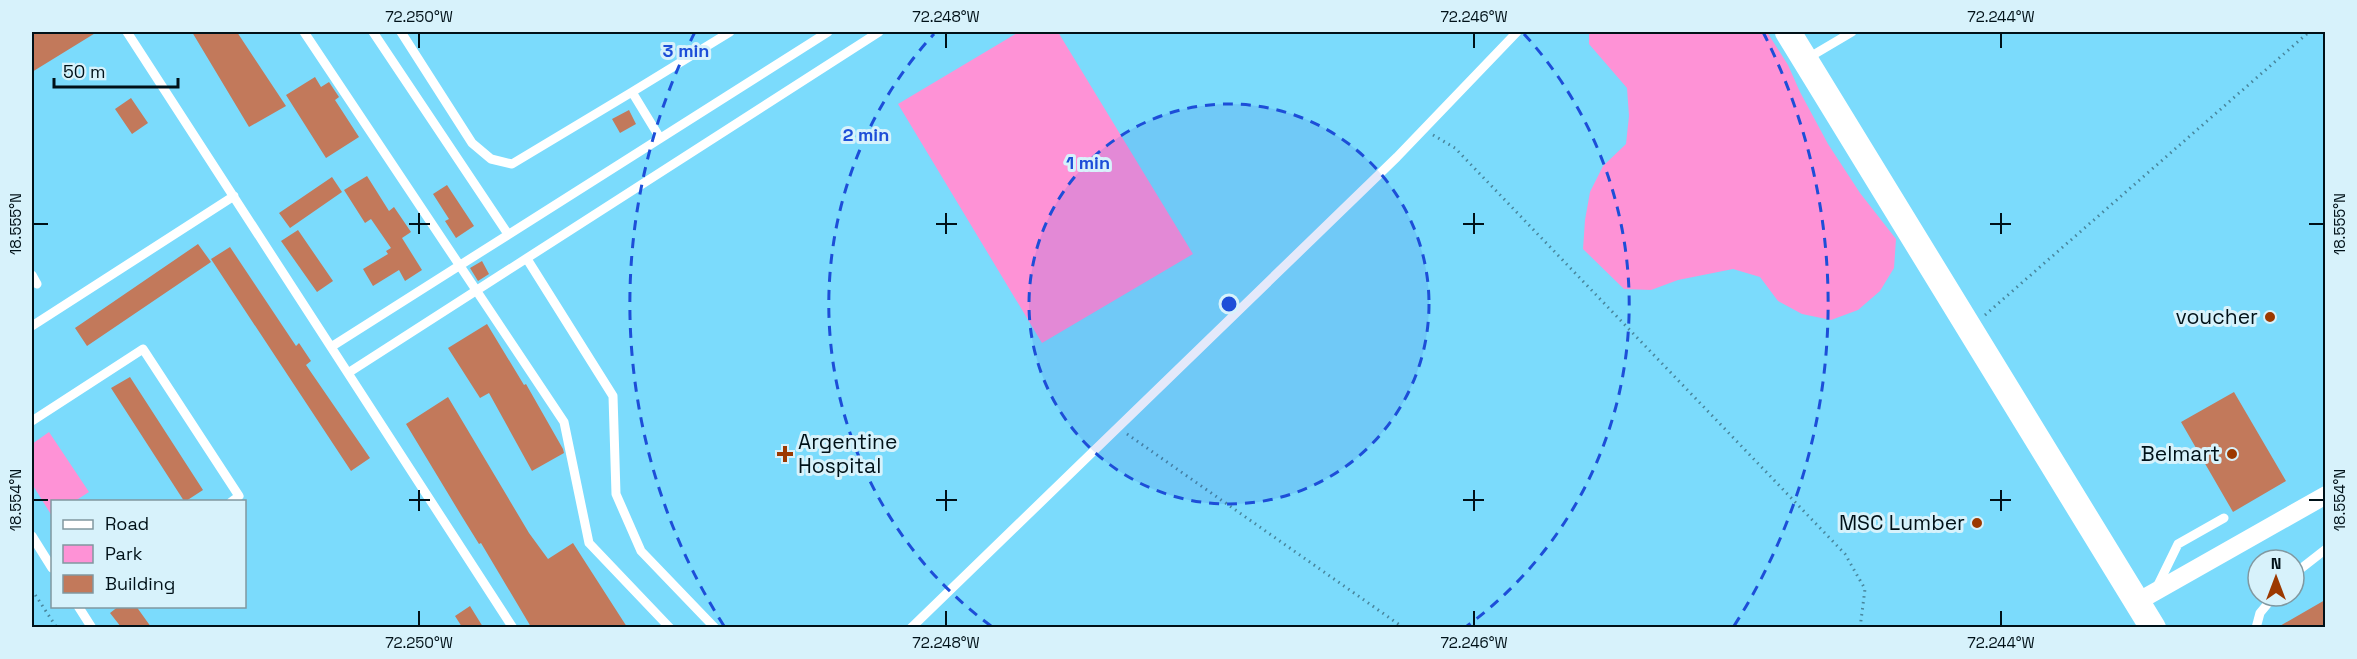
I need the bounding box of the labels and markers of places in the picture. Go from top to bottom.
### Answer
centre of rings [1219,294,1239,314]
place label: voucher [2175,303,2258,330]
marker: voucher [2263,310,2277,324]
place label: Argentine Hospital [798,428,897,479]
place label: Belmart [2141,440,2220,467]
marker: Argentine Hospital [776,445,794,463]
marker: Belmart [2225,447,2239,461]
place label: MSC Lumber [1839,509,1965,536]
marker: MSC Lumber [1970,516,1984,530]

